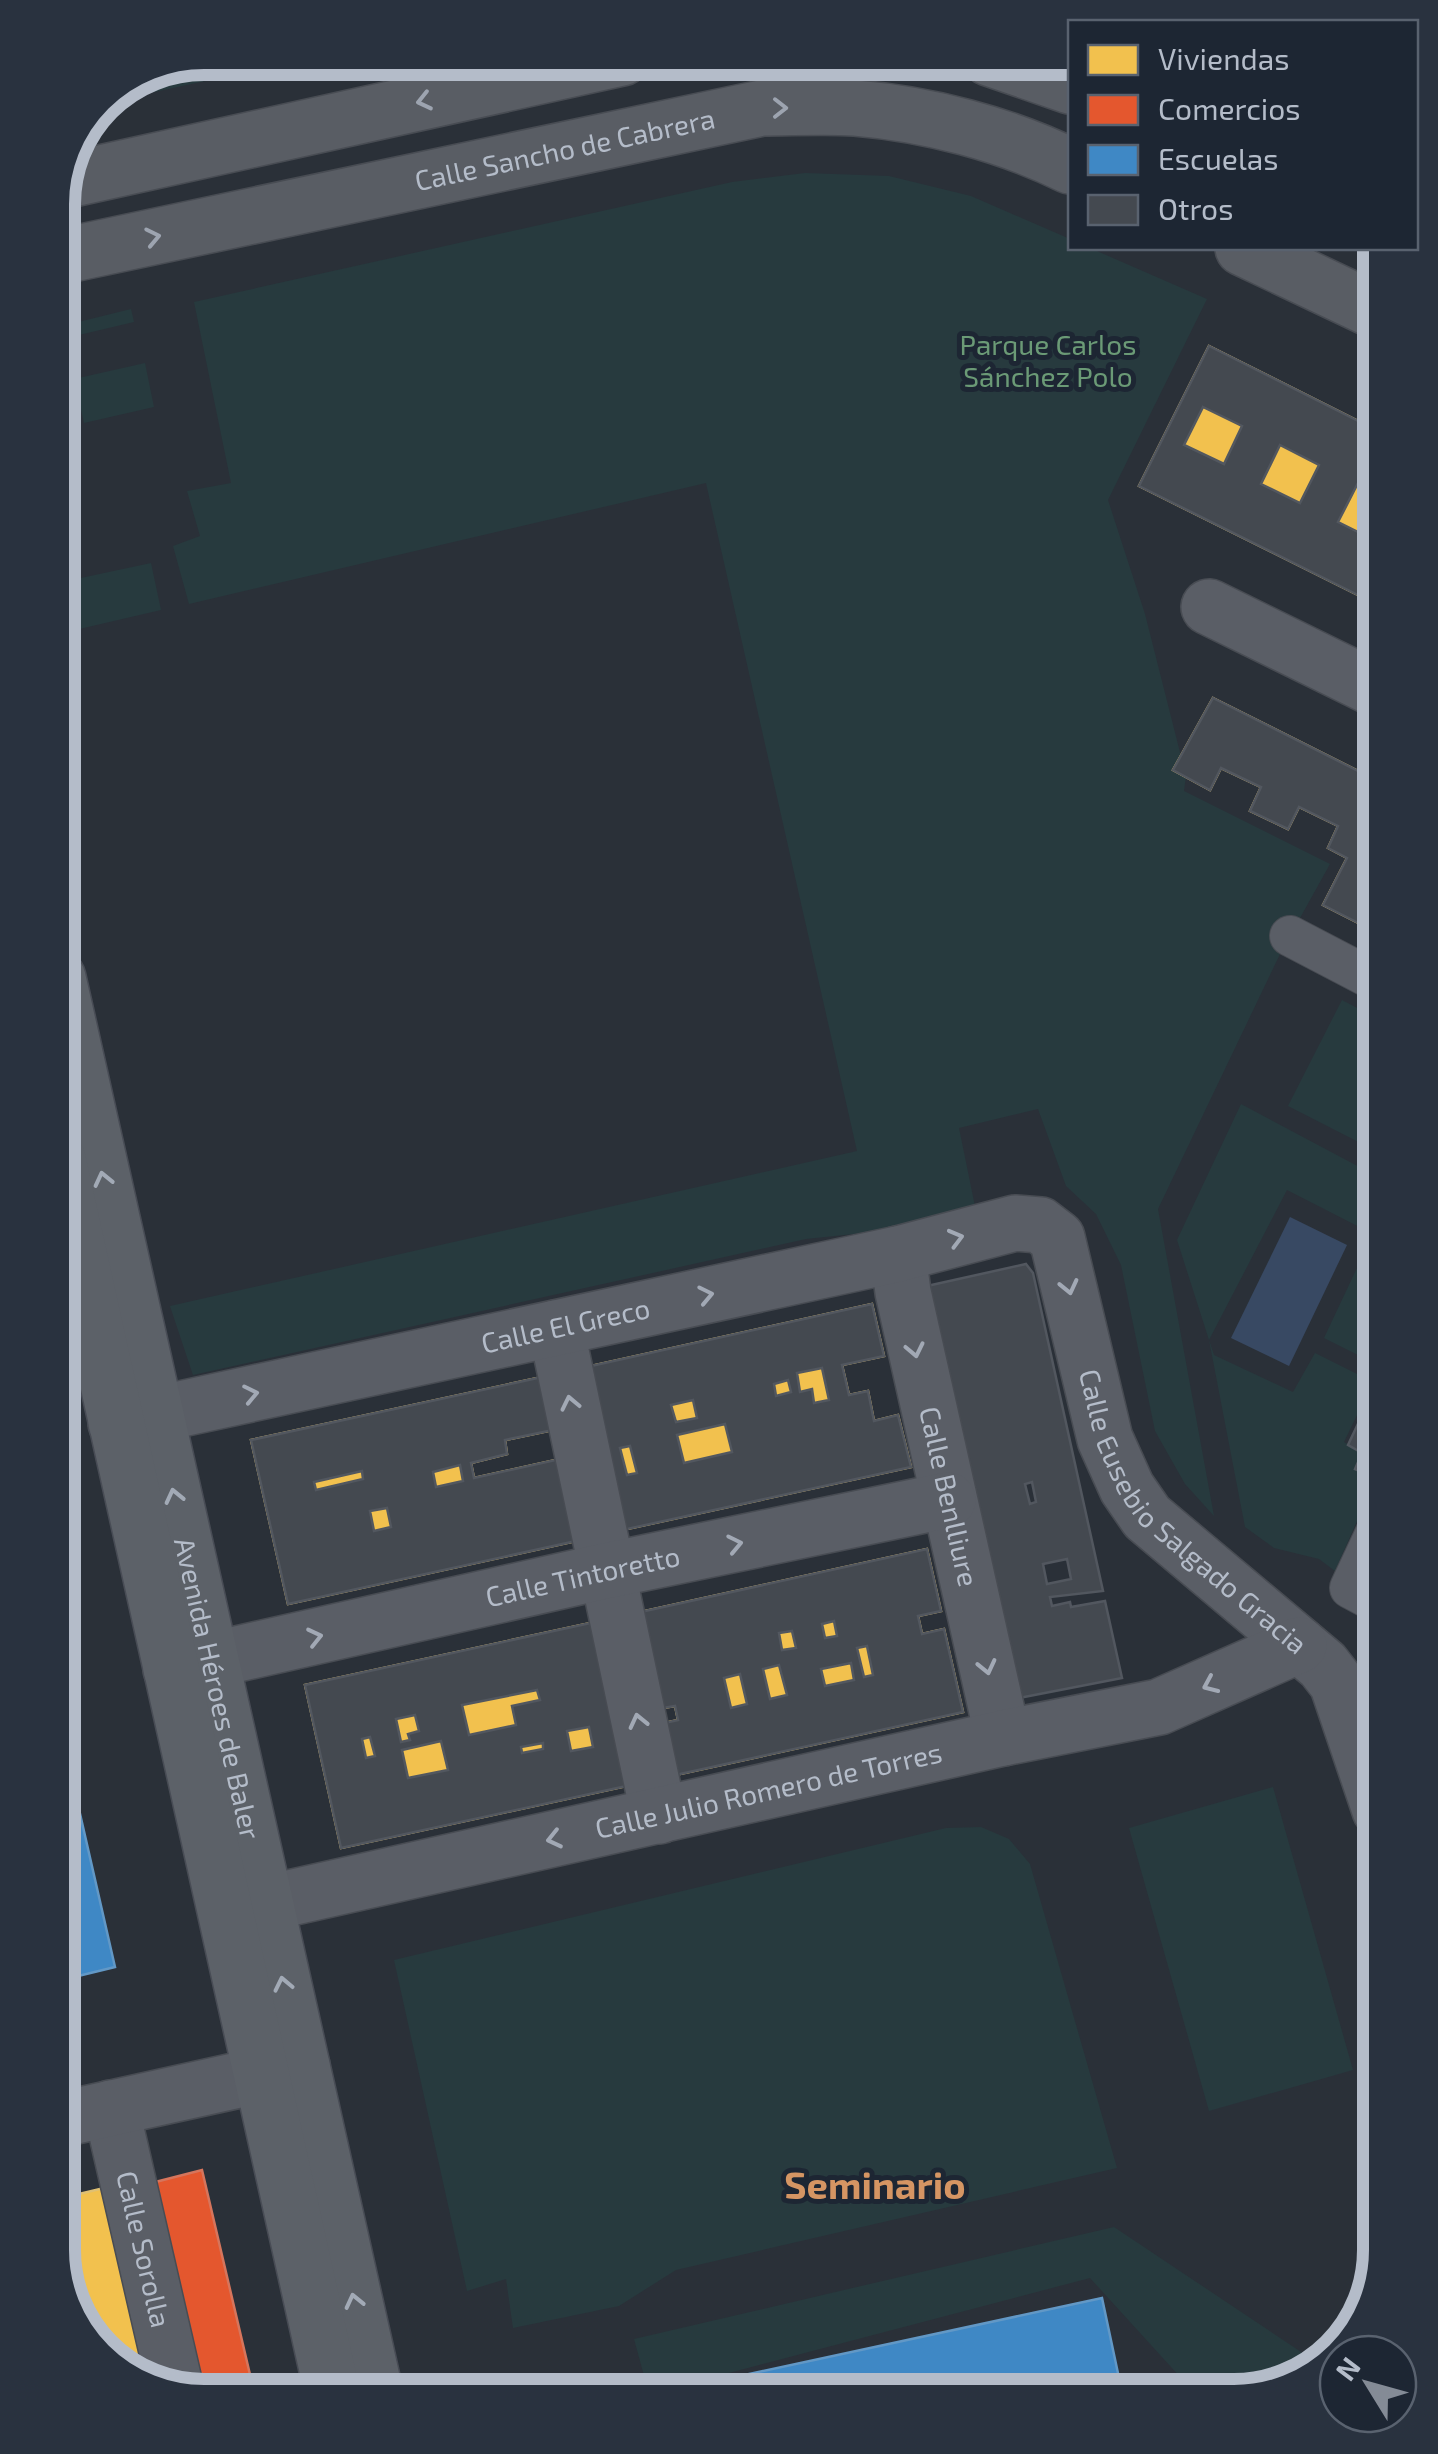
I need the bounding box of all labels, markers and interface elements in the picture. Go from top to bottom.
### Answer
legend [1068,20,1418,250]
text: Viviendas [1158,40,1290,76]
one-way arrow [416,89,433,110]
text: Comercios [1158,90,1301,126]
one-way arrow [772,97,788,119]
street label: Calle Sancho de Cabrera [411,100,718,197]
text: Escuelas [1158,140,1279,176]
text: Otros [1158,190,1233,226]
one-way arrow [144,227,161,248]
park label: Parque Carlos Sánchez Polo [960,327,1136,393]
one-way arrow [94,1171,115,1188]
one-way arrow [947,1229,964,1250]
one-way arrow [1057,1278,1078,1295]
one-way arrow [697,1286,714,1307]
street label: Calle El Greco [478,1290,653,1360]
one-way arrow [904,1341,925,1358]
street label: Calle Eusebio Salgado Gracia [1073,1366,1315,1660]
one-way arrow [242,1385,259,1406]
one-way arrow [561,1395,582,1412]
street label: Calle Benlliure [913,1403,987,1590]
one-way arrow [165,1488,186,1505]
street label: Avenida Héroes de Baler [168,1534,269,1842]
one-way arrow [726,1535,743,1556]
street label: Calle Tintoretto [482,1538,683,1613]
one-way arrow [306,1628,323,1649]
one-way arrow [975,1658,996,1675]
one-way arrow [1202,1673,1220,1693]
one-way arrow [629,1713,650,1730]
street label: Calle Julio Romero de Torres [592,1734,945,1845]
one-way arrow [546,1827,563,1848]
one-way arrow [274,1976,295,1993]
district label: Seminario [784,2161,966,2207]
street label: Calle Sorolla [110,2167,179,2331]
one-way arrow [345,2293,366,2310]
north arrow [1318,2334,1418,2434]
text: N [1328,2350,1367,2387]

